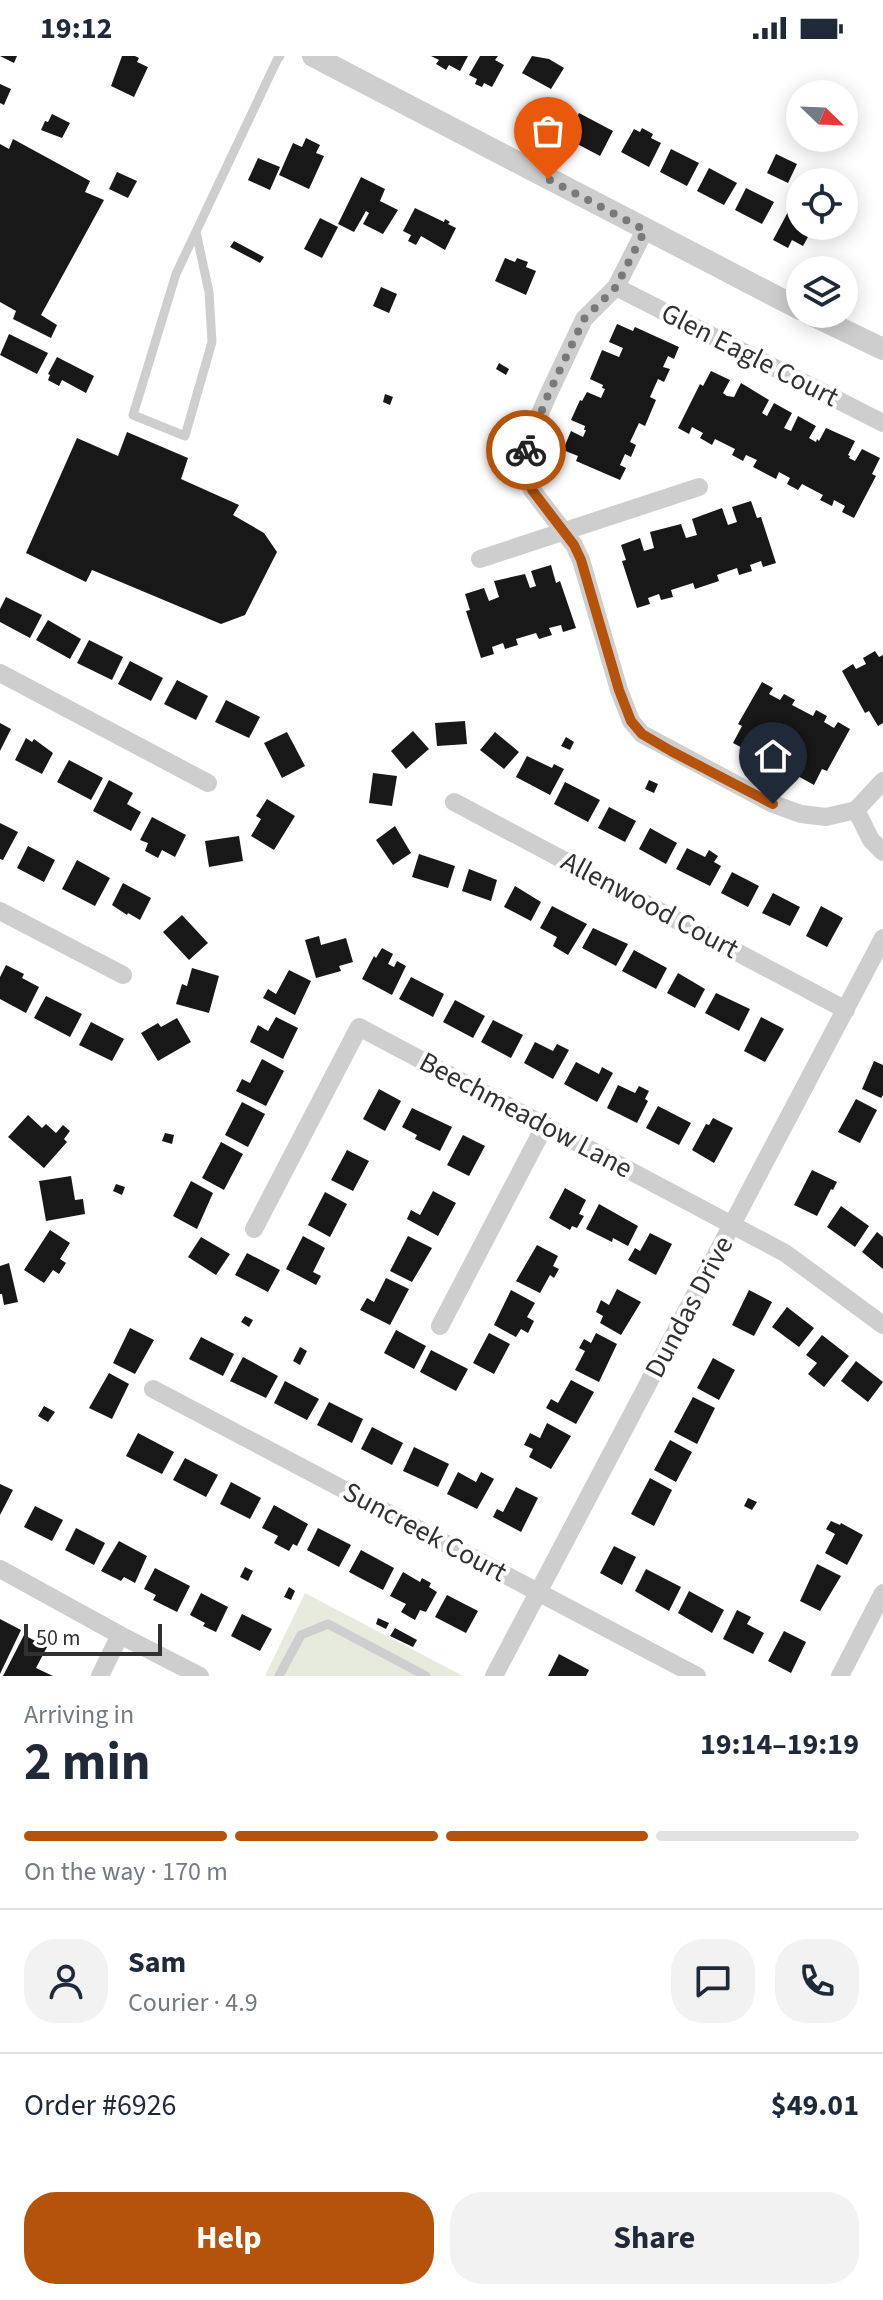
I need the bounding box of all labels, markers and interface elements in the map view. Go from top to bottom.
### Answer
text: 19:12 [40,7,112,50]
north arrow [786,80,858,152]
map controls [786,80,858,328]
pin [514,97,582,179]
icon: bag [526,109,570,153]
button: locate [786,168,858,240]
button: layers [786,256,858,328]
street label: Glen Eagle Court [654,293,846,417]
courier [486,410,566,490]
icon: bike [504,428,548,472]
pin [739,722,807,804]
icon: home [751,734,795,778]
street label: Allenwood Court [554,841,746,969]
street label: Beechmeadow Lane [412,1042,640,1188]
street label: Dundas Drive [635,1229,743,1385]
street label: Suncreek Court [336,1472,515,1592]
scale bar [24,1620,162,1656]
text: 50 m [36,1622,81,1654]
text: Arriving in [24,1696,134,1733]
text: 19:14–19:19 [700,1723,859,1766]
text: 2 min [24,1726,151,1800]
text: On the way · 170 m [24,1853,228,1890]
button: person [24,1939,108,2023]
button: chat [671,1939,755,2023]
button: phone [775,1939,859,2023]
text: Sam [128,1941,186,1984]
text: Courier · 4.9 [128,1984,258,2021]
text: Order #6926 [24,2084,177,2127]
text: $49.01 [771,2084,859,2127]
button: Help [24,2192,434,2284]
button: Share [450,2192,859,2284]

